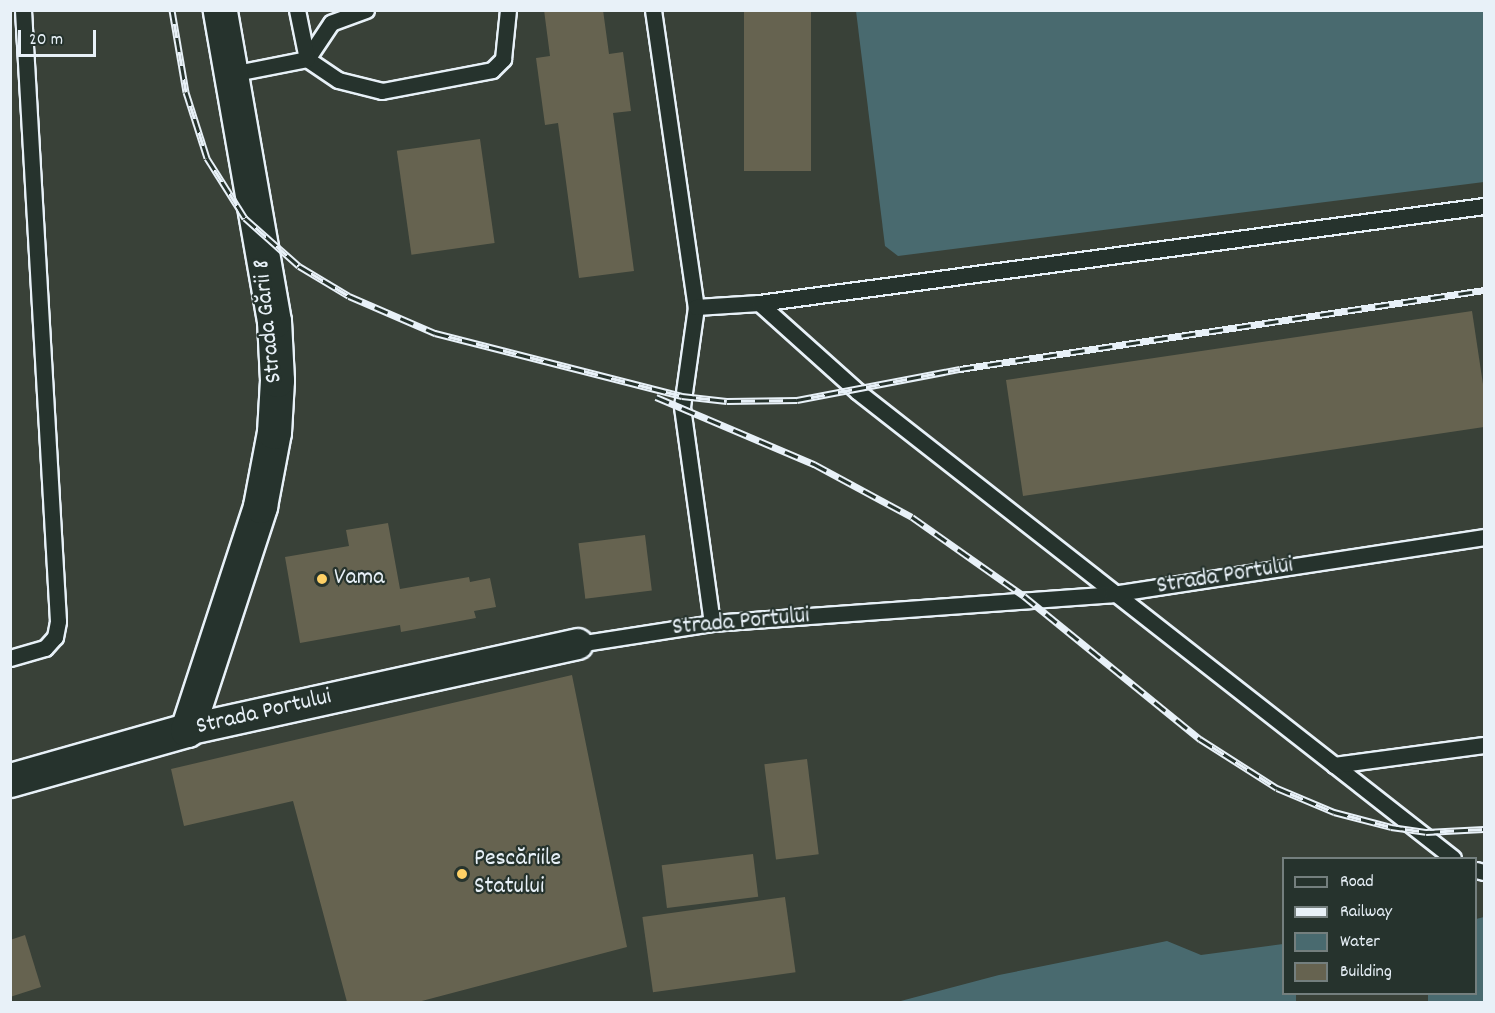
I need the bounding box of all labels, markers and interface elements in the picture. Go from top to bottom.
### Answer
scale bar [21,18,99,56]
text: 20 m [29,28,63,53]
street label: Strada Gării 8 [248,258,290,384]
street label: Strada Portului [1155,552,1295,602]
place label: Vama [334,565,385,593]
marker: Vama [315,572,329,586]
street label: Strada Portului [671,603,811,643]
street label: Strada Portului [194,683,334,743]
place label: Pescăriile Statului [474,846,561,902]
legend [1282,857,1477,995]
marker: Pescăriile Statului [455,867,469,881]
text: Road [1340,870,1374,895]
text: Railway [1340,900,1392,925]
text: Water [1340,930,1380,955]
text: Building [1340,960,1392,985]

